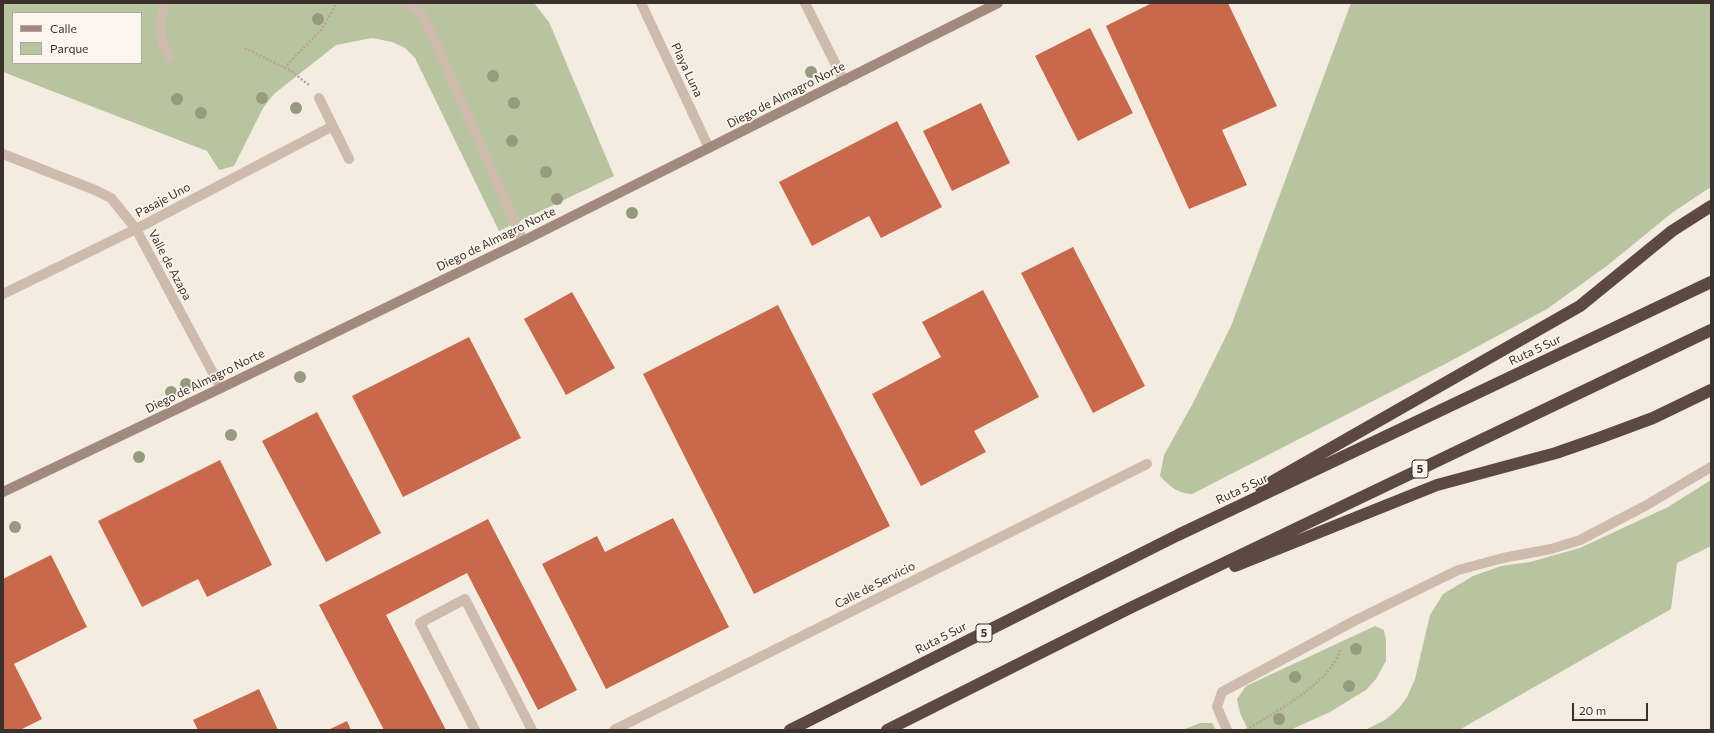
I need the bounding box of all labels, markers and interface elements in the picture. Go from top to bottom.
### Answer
legend [12,12,142,64]
text: Calle [50,21,77,35]
text: Parque [50,41,88,55]
street label: Playa Luna [668,41,706,99]
street label: Diego de Almagro Norte [725,59,847,131]
street label: Pasaje Uno [133,180,193,220]
street label: Diego de Almagro Norte [434,204,558,274]
street label: Valle de Azapa [145,227,195,303]
street label: Ruta 5 Sur [1507,332,1563,368]
street label: Diego de Almagro Norte [143,346,267,416]
road number: 5 [1412,460,1428,478]
street label: Ruta 5 Sur [1214,471,1270,507]
street label: Calle de Servicio [832,559,918,611]
street label: Ruta 5 Sur [913,619,969,657]
road number: 5 [976,624,992,642]
scale bar [1574,695,1650,721]
text: 20 m [1579,703,1606,717]

